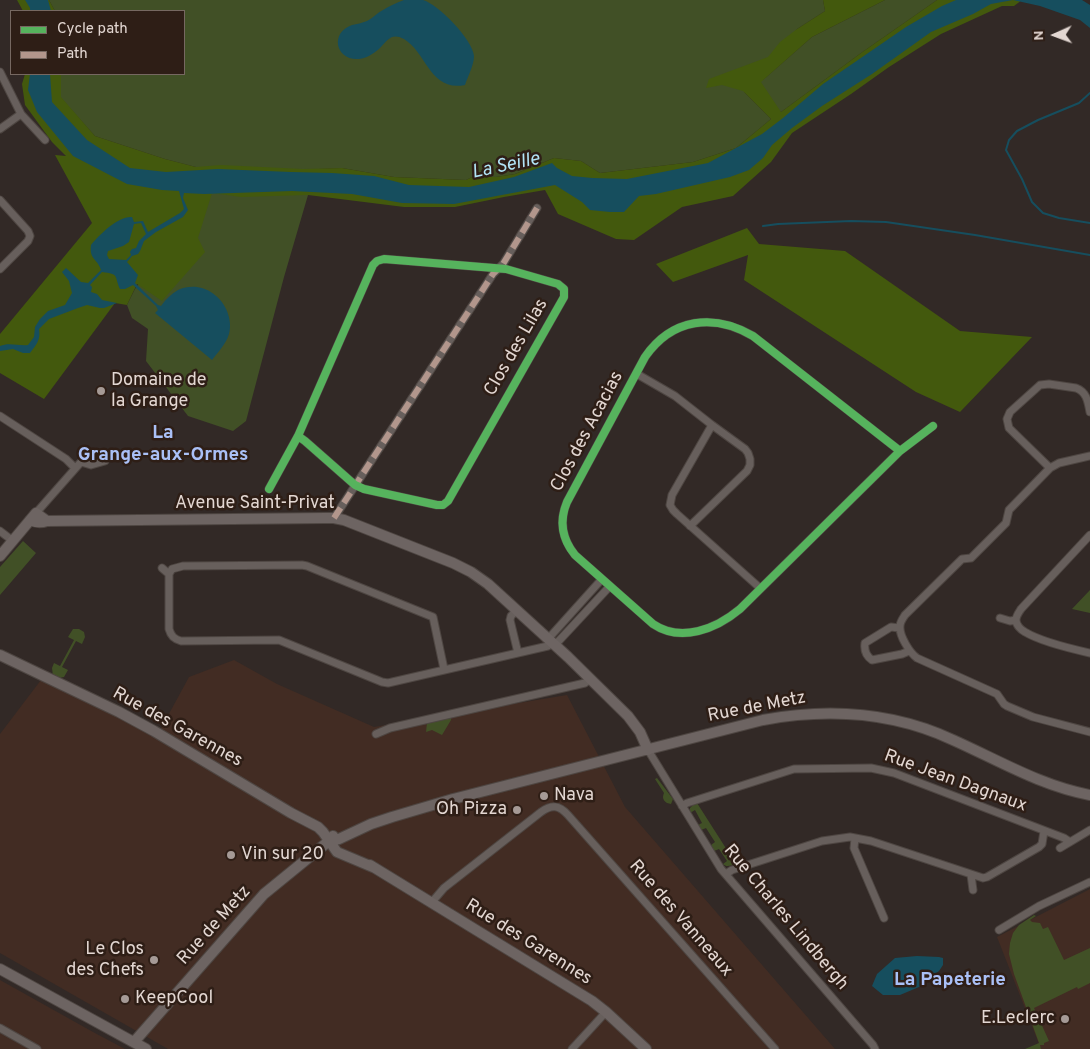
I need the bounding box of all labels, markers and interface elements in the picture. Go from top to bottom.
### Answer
legend [10,10,185,75]
north arrow [1030,10,1080,60]
text: Cycle path [57,20,128,39]
text: N [1031,30,1048,41]
text: Path [57,45,88,64]
water label: La Seille [470,149,542,185]
street label: Clos des Lilas [481,296,553,400]
street label: Clos des Acacias [547,368,629,496]
place label: Domaine de la Grange [111,370,207,412]
marker: Domaine de la Grange [95,385,107,397]
district label: La Grange-aux-Ormes [78,423,248,467]
street label: Avenue Saint-Privat [175,493,335,515]
street label: Rue des Garennes [108,683,246,773]
street label: Rue de Metz [706,688,808,728]
street label: Rue Jean Dagnaux [881,746,1029,818]
place label: Nava [554,785,594,807]
marker: Nava [538,790,550,802]
place label: Oh Pizza [436,799,507,821]
marker: Oh Pizza [511,804,523,816]
street label: Rue Charles Lindbergh [718,841,852,995]
place label: Vin sur 20 [241,844,324,866]
marker: Vin sur 20 [225,849,237,861]
street label: Rue des Vanneaux [623,856,737,982]
street label: Rue de Metz [174,882,256,970]
street label: Rue des Garennes [461,895,595,991]
place label: Le Clos des Chefs [66,939,144,982]
marker: Le Clos des Chefs [148,954,160,966]
district label: La Papeterie [894,970,1006,992]
place label: KeepCool [135,988,213,1010]
marker: KeepCool [119,993,131,1005]
place label: E.Leclerc [981,1008,1055,1030]
marker: E.Leclerc [1059,1013,1071,1025]

